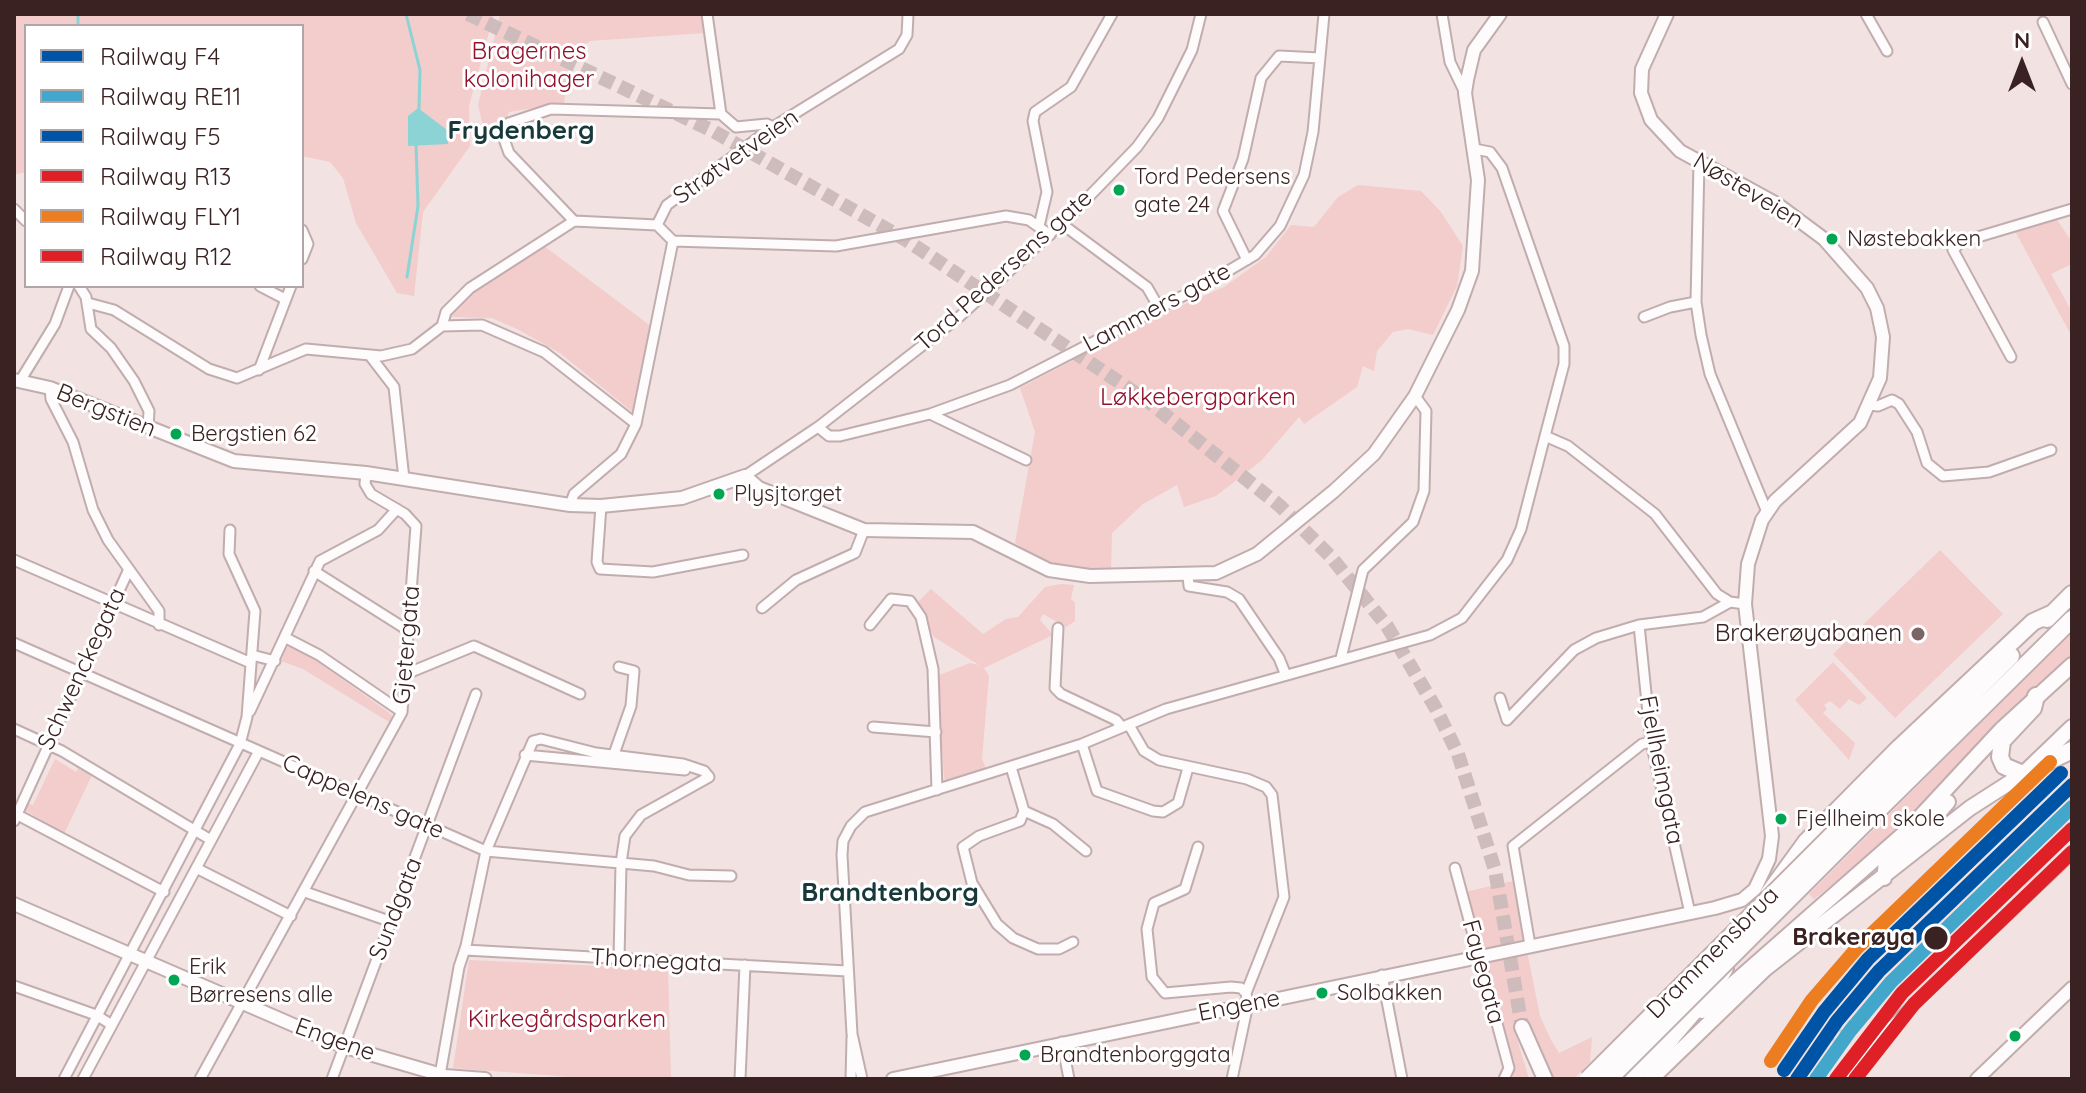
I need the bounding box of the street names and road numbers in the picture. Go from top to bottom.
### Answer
street label: Strøtvetveien [668,103,804,211]
street label: Nøsteveien [1688,147,1808,235]
street label: Tord Pedersens gate [910,184,1098,358]
street label: Lammers gate [1078,257,1236,359]
street label: Bergstien [52,378,160,444]
street label: Schwenckegata [32,583,132,755]
street label: Gjetergata [387,584,427,706]
street label: Fjellheimgata [1632,693,1690,847]
street label: Cappelens gate [278,748,448,846]
street label: Sundgata [363,854,429,964]
street label: Drammensbrua [1641,881,1785,1025]
street label: Fayegata [1455,917,1511,1027]
street label: Thornegata [590,943,722,979]
street label: Engene [1196,984,1282,1028]
street label: Engene [291,1012,379,1068]

